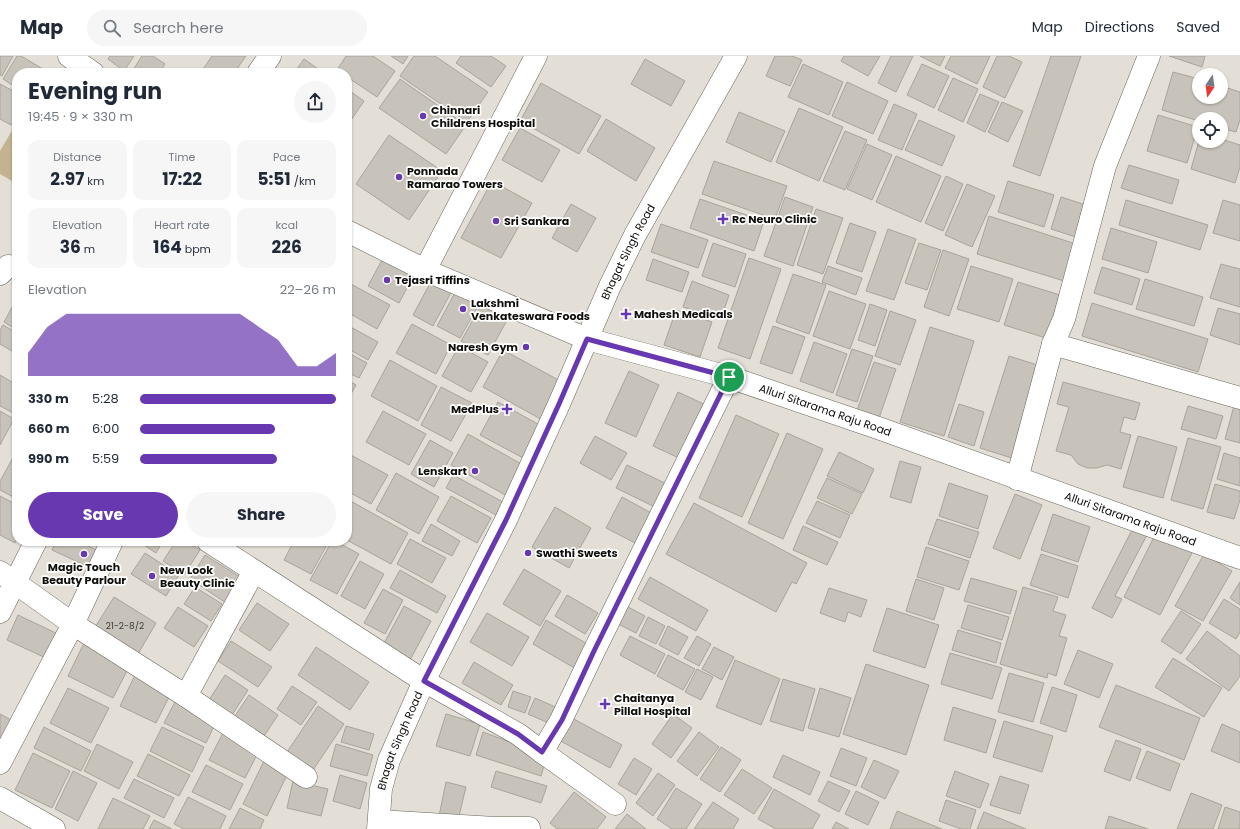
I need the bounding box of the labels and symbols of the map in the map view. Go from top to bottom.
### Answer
north arrow [1192,68,1228,104]
place label: Chinnari Childrens Hospital [431,102,535,131]
marker: Chinnari Childrens Hospital [418,111,428,121]
place label: Ponnada Ramarao Towers [407,163,503,192]
marker: Ponnada Ramarao Towers [394,172,404,182]
street label: Bhagat Singh Road [597,201,659,302]
place label: Rc Neuro Clinic [732,211,817,227]
place label: Sri Sankara [504,213,569,229]
marker: Rc Neuro Clinic [717,213,729,225]
marker: Sri Sankara [491,216,501,226]
place label: Tejasri Tiffins [395,272,470,288]
marker: Tejasri Tiffins [382,275,392,285]
place label: Lakshmi Venkateswara Foods [471,295,590,324]
marker: Lakshmi Venkateswara Foods [458,304,468,314]
place label: Mahesh Medicals [634,306,733,322]
marker: Mahesh Medicals [621,309,631,319]
place label: Naresh Gym [448,339,518,355]
marker: Naresh Gym [521,342,531,352]
pin [712,360,746,394]
street label: Alluri Sitarama Raju Road [757,380,894,440]
place label: MedPlus [451,401,499,417]
marker: MedPlus [502,404,512,414]
place label: Lenskart [418,463,468,479]
marker: Lenskart [470,466,480,476]
street label: Alluri Sitarama Raju Road [1062,488,1199,550]
place label: Swathi Sweets [536,545,618,561]
marker: Swathi Sweets [523,548,533,558]
marker: Magic Touch Beauty Parlour [79,549,89,559]
place label: Magic Touch Beauty Parlour [42,559,126,588]
place label: New Look Beauty Clinic [160,562,235,591]
marker: New Look Beauty Clinic [147,571,157,581]
house number: 21-2-8/2 [106,620,144,632]
street label: Bhagat Singh Road [373,689,426,792]
place label: Chaitanya Pillal Hospital [614,690,691,719]
marker: Chaitanya Pillal Hospital [599,698,611,710]

